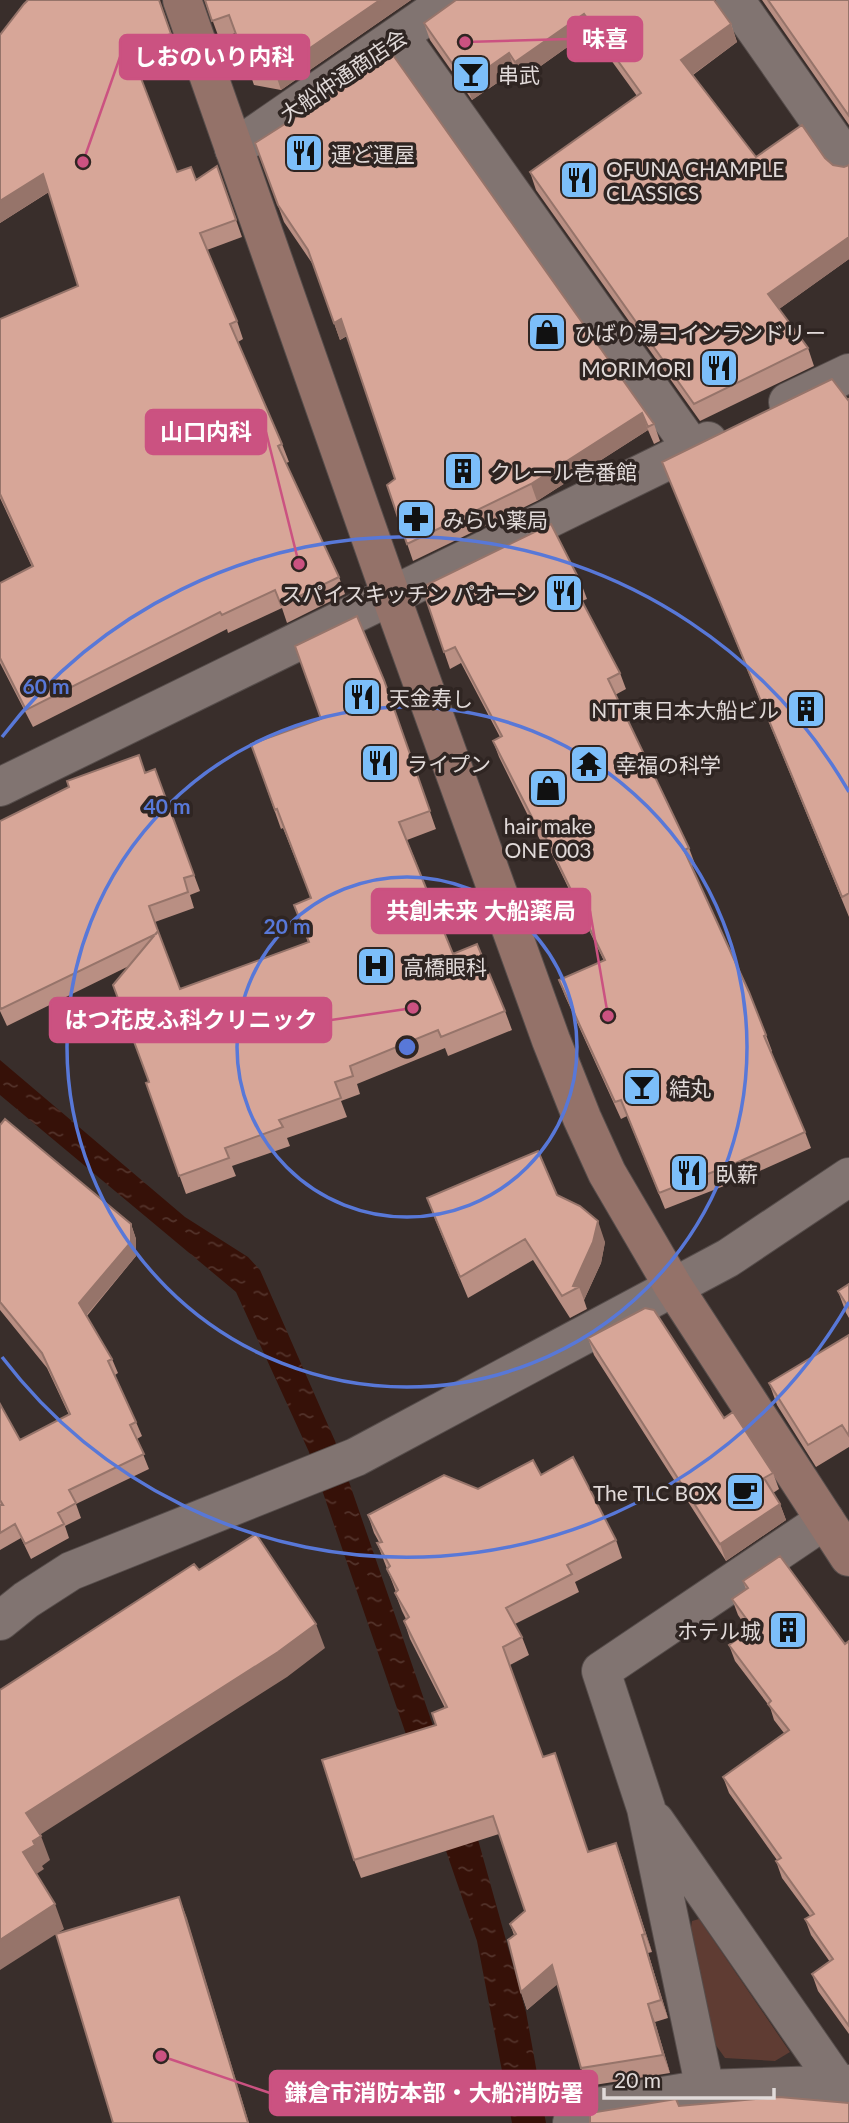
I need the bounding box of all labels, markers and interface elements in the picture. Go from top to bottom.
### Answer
callout: 味喜 [568,17,642,61]
street label: 大船仲通商店会 [275,24,411,126]
text: 味喜 [582,24,628,52]
callout: しおのいり内科 [120,35,309,79]
text: しおのいり内科 [134,42,295,70]
bar icon: 串武 [450,53,492,95]
place label: 串武 [498,62,540,87]
restaurant icon: 運ど運屋 [283,132,325,174]
place label: 運ど運屋 [331,141,415,166]
place label: OFUNA CHAMPLE CLASSICS [606,156,784,205]
restaurant icon: OFUNA CHAMPLE CLASSICS [558,159,600,201]
shop icon: ひばり湯コインランドリー [526,311,568,353]
place label: ひばり湯コインランドリー [574,320,826,345]
restaurant icon: MORIMORI [698,347,740,389]
place label: MORIMORI [581,356,692,381]
callout: 山口内科 [146,410,266,454]
text: 山口内科 [160,417,252,445]
building icon: クレール壱番館 [442,450,484,492]
place label: クレール壱番館 [490,459,637,484]
pharmacy icon: みらい薬局 [395,498,437,540]
place label: みらい薬局 [443,507,548,532]
restaurant icon: スパイスキッチン パオーン [543,572,585,614]
place label: スパイスキッチン パオーン [281,581,537,606]
text: 60 m [22,673,70,698]
restaurant icon: 天金寿し [341,676,383,718]
place label: 天金寿し [389,685,473,710]
building icon: NTT東日本大船ビル [785,688,827,730]
place label: NTT東日本大船ビル [591,697,779,722]
restaurant icon: ライプン [359,742,401,784]
temple icon: 幸福の科学 [568,743,610,785]
place label: ライプン [407,751,491,776]
place label: 幸福の科学 [616,752,721,777]
shop icon: hair make ONE 003 [527,767,569,809]
text: 40 m [143,793,191,818]
place label: hair make ONE 003 [504,813,592,862]
callout: 共創未来 大船薬局 [372,889,590,933]
text: 共創未来 大船薬局 [386,896,576,924]
text: 20 m [263,913,311,938]
hospital icon: 高橋眼科 [355,945,397,987]
place label: 高橋眼科 [403,954,487,979]
callout: はつ花皮ふ科クリニック [50,998,331,1042]
text: はつ花皮ふ科クリニック [65,1005,318,1033]
centre of rings [395,1035,419,1059]
bar icon: 結丸 [621,1066,663,1108]
place label: 結丸 [669,1075,711,1100]
restaurant icon: 臥薪 [668,1152,710,1194]
place label: 臥薪 [716,1161,758,1186]
cafe icon: The TLC BOX [724,1471,766,1513]
place label: The TLC BOX [593,1480,718,1505]
building icon: ホテル城 [767,1609,809,1651]
place label: ホテル城 [677,1618,761,1643]
scale bar [604,2056,774,2100]
text: 20 m [614,2067,661,2092]
callout: 鎌倉市消防本部・大船消防署 [270,2071,597,2115]
text: 鎌倉市消防本部・大船消防署 [285,2078,584,2106]

